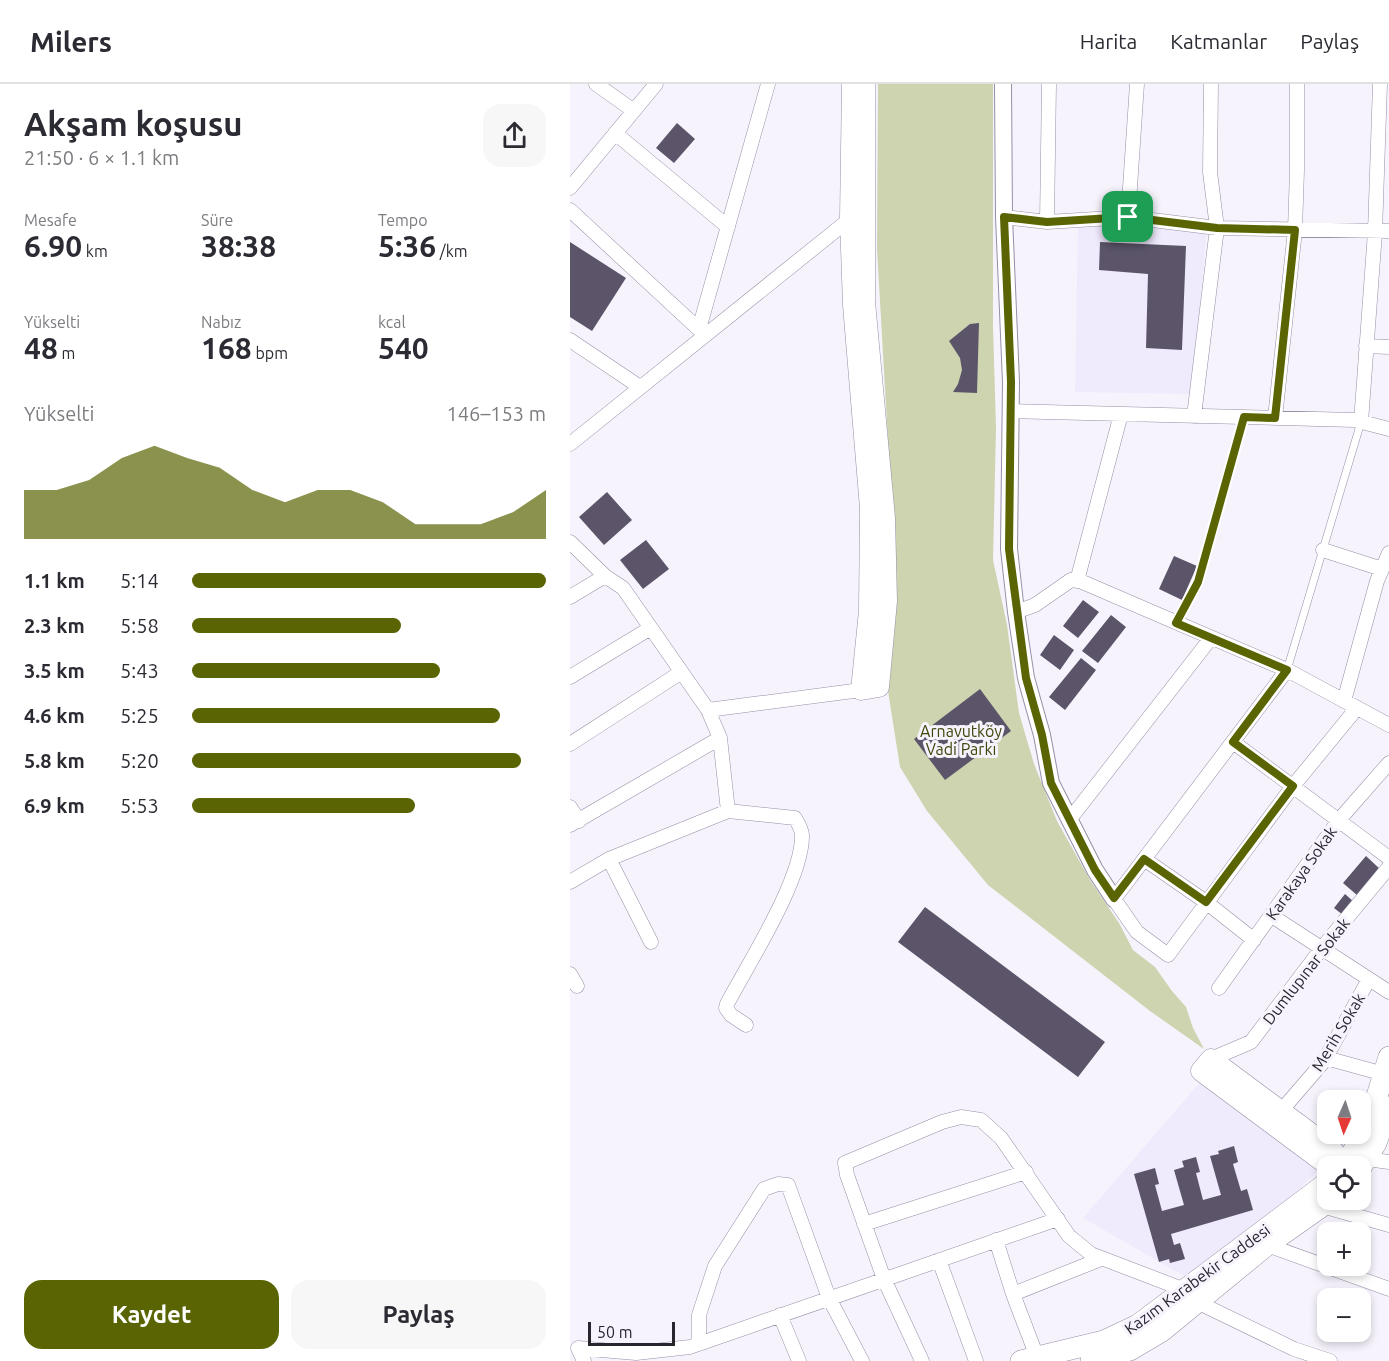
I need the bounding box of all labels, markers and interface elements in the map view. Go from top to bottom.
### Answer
text: Milers [30,26,112,57]
text: Harita [1080,29,1137,53]
text: Katmanlar [1170,29,1267,53]
text: Paylaş [1300,29,1359,53]
button: share [483,104,546,167]
text: Akşam koşusu [24,105,243,142]
text: 21:50 · 6 × 1.1 km [24,146,179,169]
pin [1102,191,1153,242]
icon: arrive [1111,200,1144,233]
text: Mesafe [24,211,77,229]
text: Süre [201,211,233,229]
text: Tempo [378,211,428,229]
text: 6.90 [24,229,82,263]
text: 38:38 [201,229,276,263]
text: 5:36 [378,229,436,263]
text: km [82,242,108,260]
text: /km [436,242,468,260]
text: Yükselti [24,313,80,331]
text: Nabız [201,313,241,331]
text: kcal [378,313,406,331]
text: 48 [24,331,58,365]
text: 168 [201,331,252,365]
text: 540 [378,331,429,365]
text: m [58,344,75,362]
text: bpm [252,344,288,362]
text: Yükselti [24,402,94,425]
text: 146–153 m [447,402,546,425]
text: 1.1 km [24,569,85,592]
text: 5:14 [120,569,159,592]
text: 2.3 km [24,614,85,637]
text: 5:58 [120,614,159,637]
text: 3.5 km [24,659,85,682]
text: 5:43 [120,659,159,682]
text: 4.6 km [24,704,85,727]
text: 5:25 [120,704,159,727]
park label: Arnavutköy Vadi Parkı [920,722,1002,758]
text: 5.8 km [24,749,85,772]
text: 5:20 [120,749,159,772]
text: 6.9 km [24,794,85,817]
text: 5:53 [120,794,159,817]
street label: Karakaya Sokak [1262,823,1340,923]
street label: Dumlupınar Sokak [1259,914,1353,1028]
street label: Merih Sokak [1308,990,1368,1074]
north arrow [1317,1090,1371,1144]
map controls [1317,1090,1371,1342]
button: locate [1317,1156,1371,1210]
street label: Kazım Karabekir Caddesi [1121,1220,1273,1338]
button: + [1317,1222,1371,1276]
button: Kaydet [24,1280,279,1349]
button: Paylaş [291,1280,546,1349]
button: − [1317,1288,1371,1342]
scale bar [588,1319,675,1346]
text: 50 m [597,1323,633,1341]

